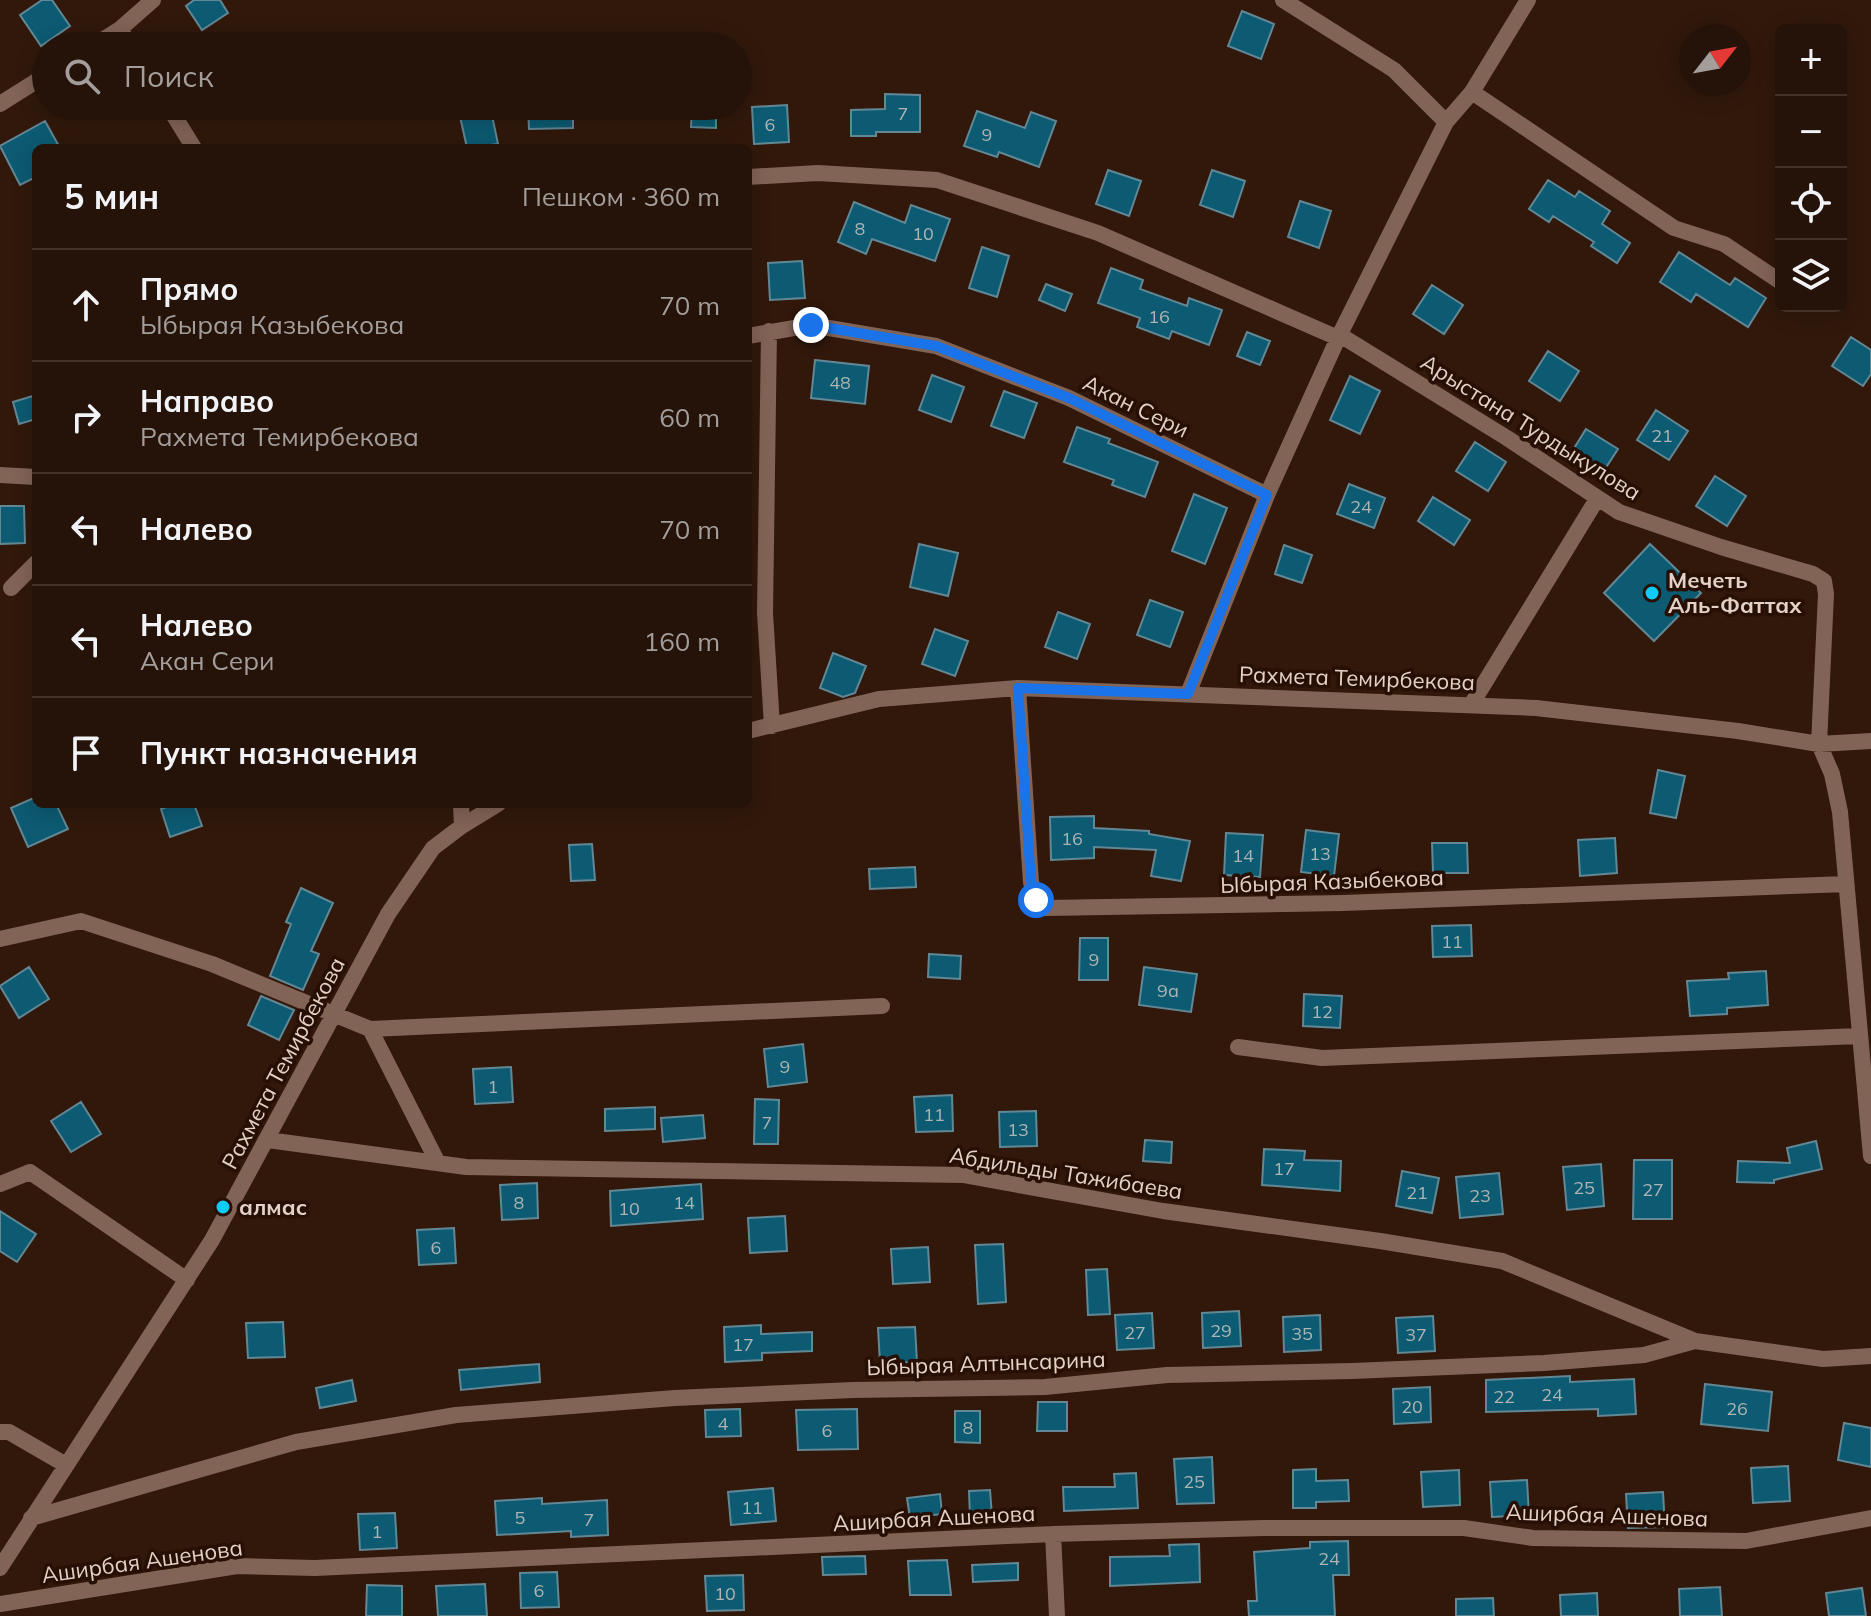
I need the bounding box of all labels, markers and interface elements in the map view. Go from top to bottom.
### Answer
north arrow [1679,24,1751,96]
map controls [1775,24,1847,312]
button: + [1775,24,1847,96]
search box [32,32,752,120]
icon: search [60,54,104,98]
text: Поиск [124,57,214,95]
button: − [1775,96,1847,168]
house number: 7 [898,102,908,125]
house number: 6 [765,113,775,136]
house number: 9 [982,123,992,146]
button: locate [1775,168,1847,240]
text: 5 мин [64,175,159,218]
text: Пешком · 360 m [522,180,720,213]
house number: 8 [855,217,865,240]
house number: 10 [912,222,934,245]
button: layers [1775,240,1847,312]
text: Прямо [140,270,238,308]
icon: ahead [64,283,108,327]
text: 70 m [659,289,720,322]
house number: 16 [1148,305,1170,328]
route end [793,307,829,343]
text: Ыбырая Казыбекова [140,308,404,341]
street label: Арыстана Турдыкулова [1416,348,1646,506]
street label: Акан Сери [1079,368,1193,444]
house number: 48 [829,371,851,394]
text: Направо [140,382,274,420]
icon: right [64,395,108,439]
text: 60 m [659,401,720,434]
text: Рахмета Темирбекова [140,420,419,453]
house number: 21 [1651,424,1673,447]
house number: 24 [1350,495,1372,518]
icon: left [64,507,108,551]
text: Налево [140,510,253,548]
text: 70 m [659,513,720,546]
place label: Мечеть Аль-Фаттах [1668,566,1802,619]
marker: Мечеть Аль-Фаттах [1643,584,1661,602]
text: Налево [140,606,253,644]
icon: left [64,619,108,663]
text: 160 m [644,625,720,658]
text: Акан Сери [140,644,275,677]
street label: Рахмета Темирбекова [1239,660,1475,696]
icon: arrive [64,731,108,775]
text: Пункт назначения [140,734,418,772]
house number: 16 [1061,827,1083,850]
house number: 13 [1309,842,1331,865]
house number: 14 [1232,844,1254,867]
street label: Ыбырая Казыбекова [1220,863,1444,899]
route start [1018,882,1054,918]
house number: 11 [1441,930,1463,953]
house number: 9 [1089,948,1099,971]
street label: Рахмета Темирбекова [215,952,351,1174]
house number: 9а [1157,979,1179,1002]
house number: 12 [1311,1000,1333,1023]
house number: 9 [780,1055,790,1078]
house number: 1 [488,1075,498,1098]
house number: 11 [923,1103,945,1126]
house number: 7 [762,1111,772,1134]
house number: 13 [1007,1118,1029,1141]
street label: Абдильды Тажибаева [948,1141,1184,1205]
house number: 17 [1273,1157,1295,1180]
house number: 25 [1573,1176,1595,1199]
house number: 27 [1642,1178,1664,1201]
house number: 21 [1406,1181,1428,1204]
house number: 23 [1469,1184,1491,1207]
house number: 8 [514,1191,524,1214]
house number: 14 [673,1191,695,1214]
place label: алмас [239,1193,307,1221]
house number: 10 [618,1197,640,1220]
marker: алмас [214,1198,232,1216]
house number: 6 [431,1236,441,1259]
house number: 29 [1210,1319,1232,1342]
house number: 27 [1124,1321,1146,1344]
house number: 35 [1291,1322,1313,1345]
house number: 37 [1405,1323,1427,1346]
house number: 17 [732,1333,754,1356]
street label: Ыбырая Алтынсарина [866,1345,1106,1381]
house number: 24 [1541,1383,1563,1406]
house number: 22 [1493,1385,1515,1408]
house number: 20 [1401,1395,1423,1418]
house number: 26 [1726,1397,1748,1420]
house number: 4 [718,1412,729,1435]
house number: 8 [963,1416,973,1439]
house number: 6 [822,1419,832,1442]
house number: 25 [1183,1470,1205,1493]
house number: 11 [741,1496,763,1519]
street label: Аширбая Ашенова [1505,1497,1709,1533]
street label: Аширбая Ашенова [832,1499,1036,1537]
house number: 5 [515,1506,526,1529]
house number: 7 [584,1508,594,1531]
house number: 1 [372,1520,382,1543]
street label: Аширбая Ашенова [40,1533,244,1589]
house number: 24 [1318,1547,1340,1570]
house number: 6 [534,1579,544,1602]
house number: 10 [714,1582,736,1605]

